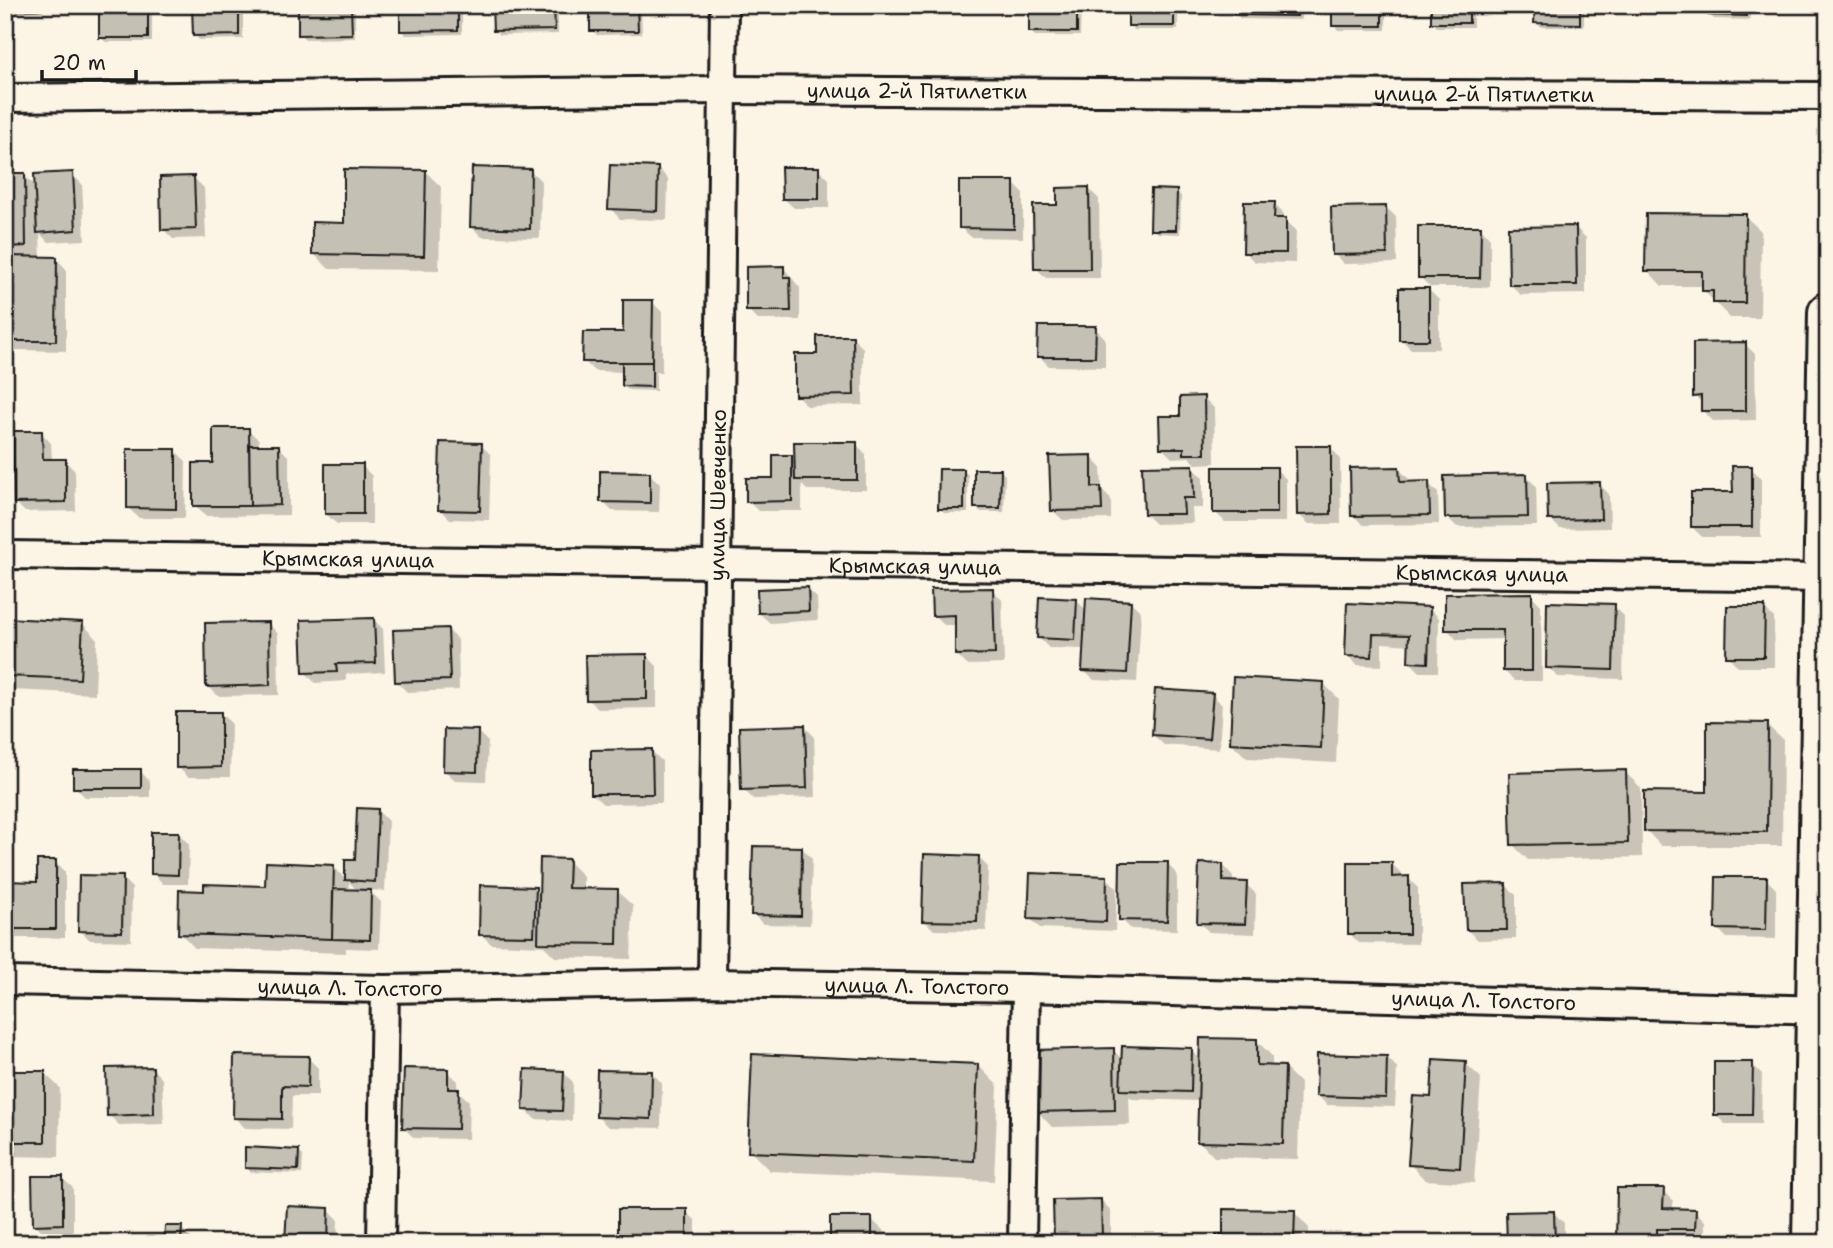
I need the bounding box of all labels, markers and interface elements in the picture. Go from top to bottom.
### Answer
scale bar [42,38,136,82]
text: 20 m [52,49,106,77]
street label: улица 2-й Пятилетки [807,76,1028,106]
street label: улица 2-й Пятилетки [1374,80,1595,109]
street label: улица Шевченко [703,409,733,581]
street label: Крымская улица [262,544,434,574]
street label: Крымская улица [829,551,1001,582]
street label: Крымская улица [1395,559,1568,589]
street label: улица Л. Толстого [824,971,1010,1002]
street label: улица Л. Толстого [257,972,443,1003]
street label: улица Л. Толстого [1391,984,1577,1017]

